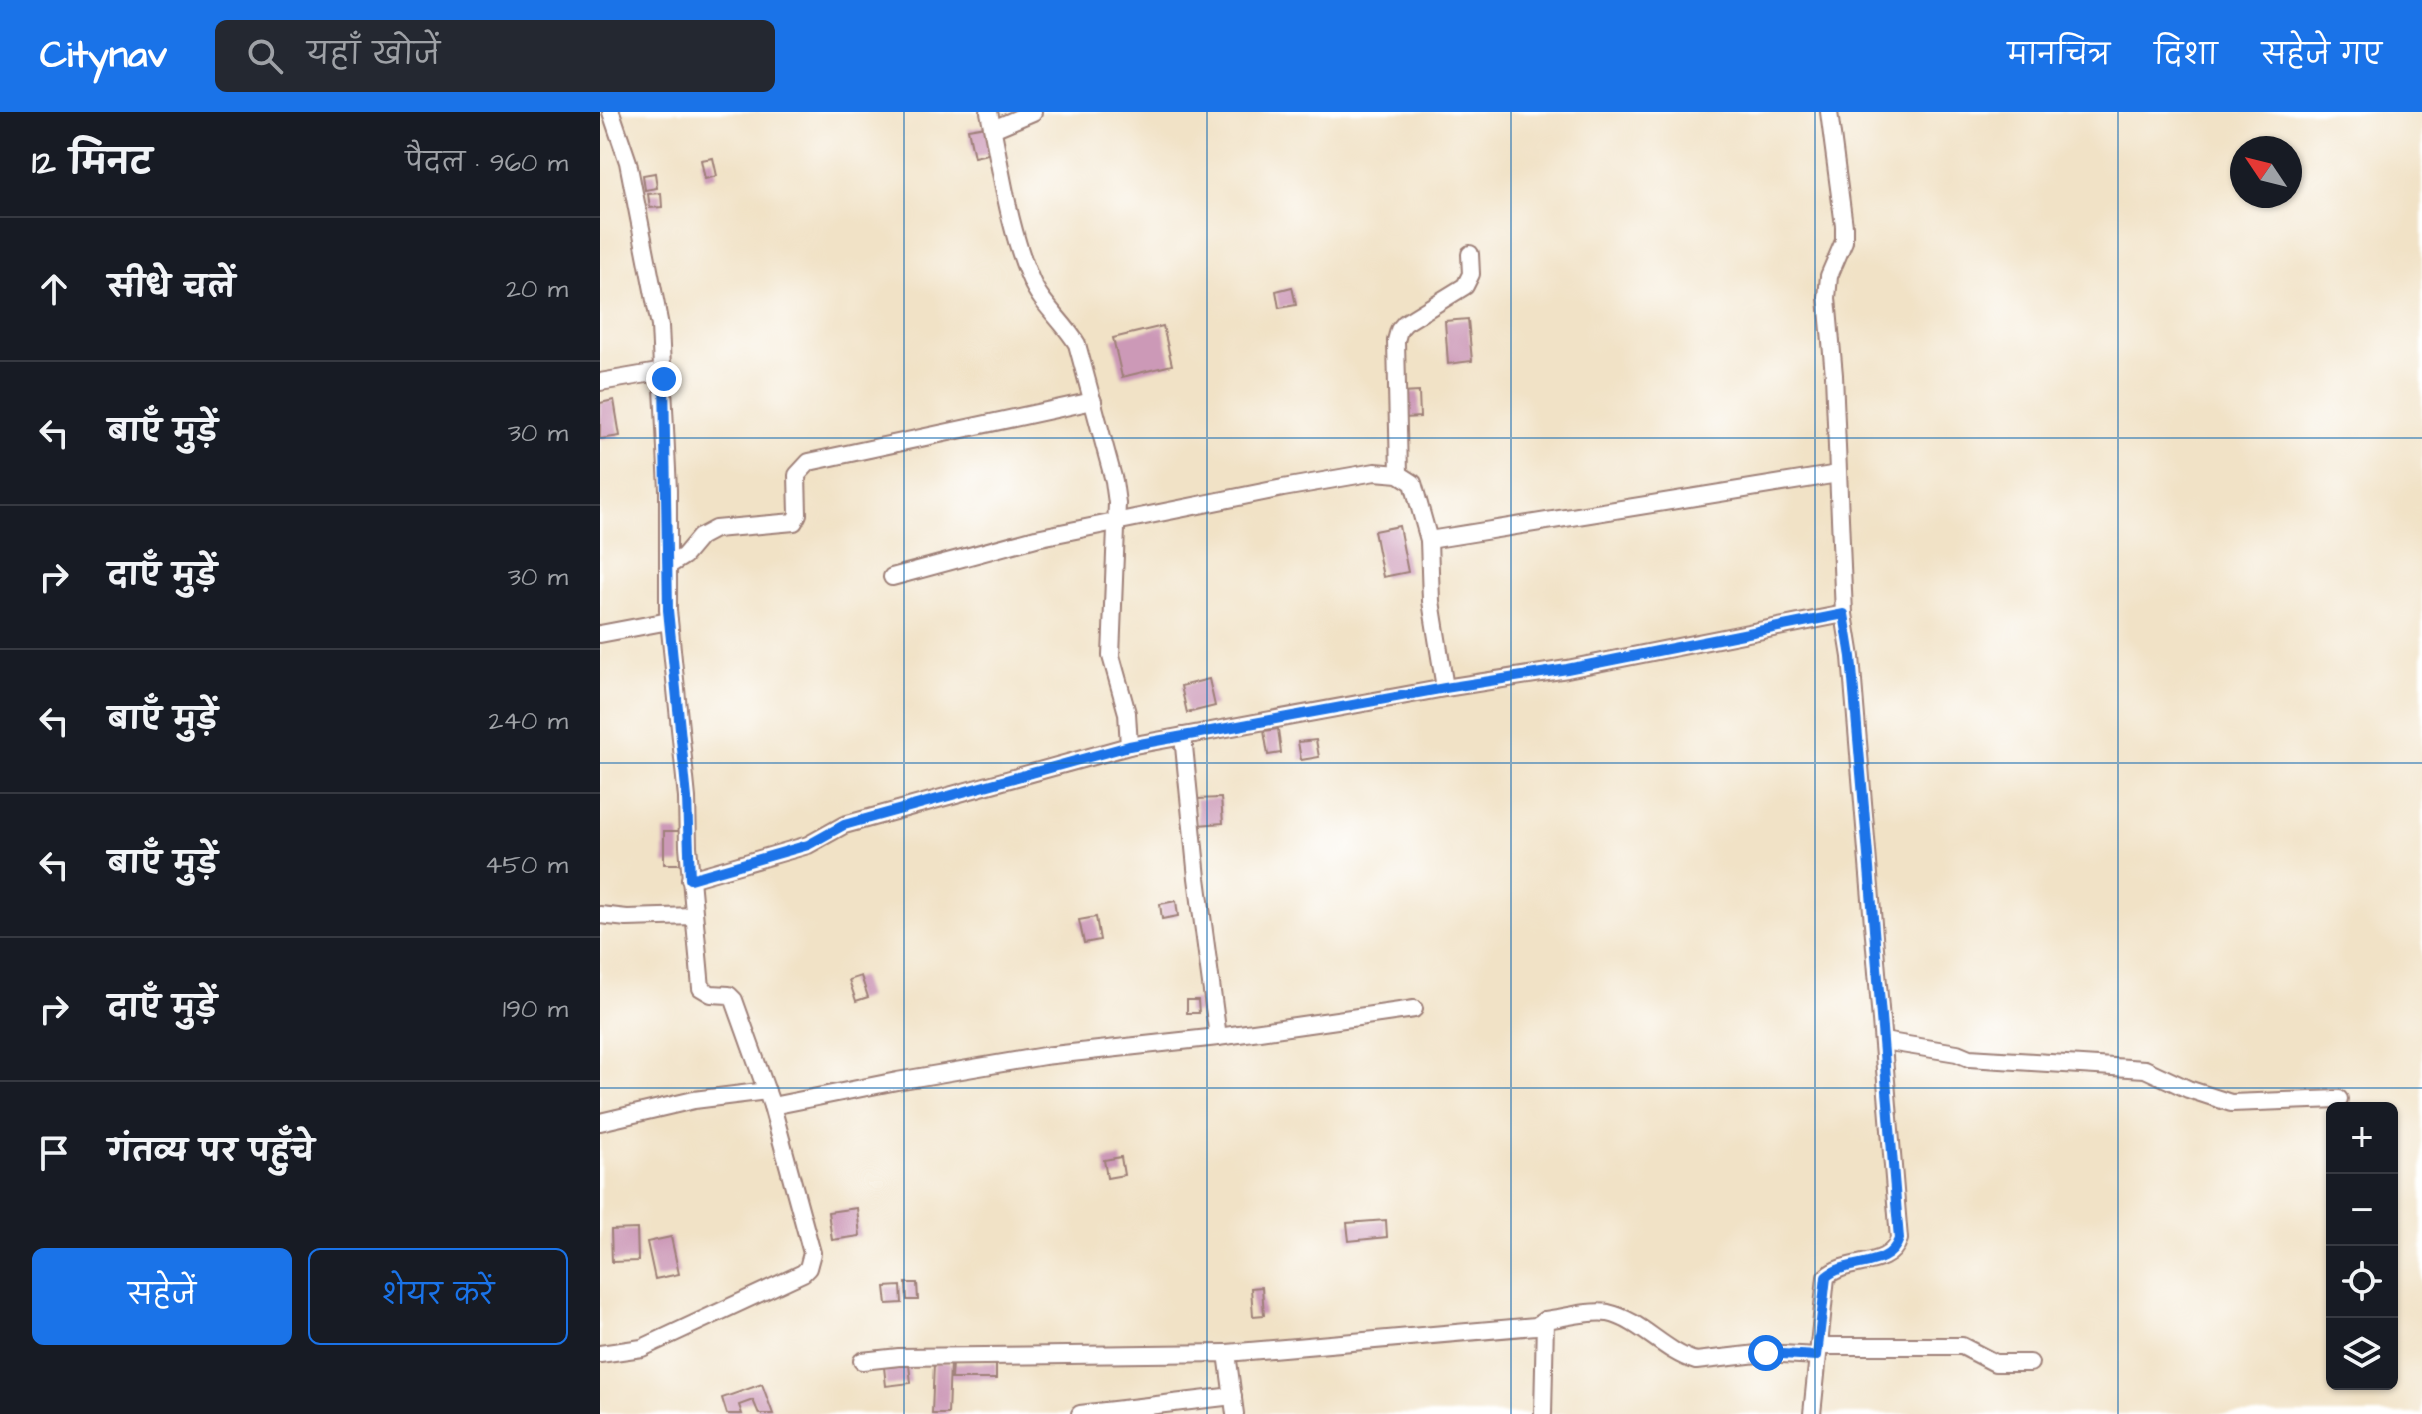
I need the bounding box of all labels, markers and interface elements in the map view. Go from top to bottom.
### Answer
search box [215,20,775,92]
text: Citynav [40,30,167,82]
icon: search [243,34,287,78]
text: यहाँ खोजें [307,34,440,76]
text: मानचित्र [2007,36,2110,75]
text: दिशा [2154,36,2218,75]
text: सहेजे गए [2262,36,2382,75]
north arrow [2230,136,2302,208]
text: 12 मिनट [32,139,152,187]
text: पैदल · 960 m [405,145,568,181]
icon: ahead [32,267,76,311]
text: सीधे चलें [108,267,235,309]
text: 20 m [506,271,568,307]
route end [646,361,682,397]
icon: left [32,411,76,455]
text: बाएँ मुड़ें [108,411,218,453]
text: 30 m [508,415,568,451]
icon: right [32,555,76,599]
text: दाएँ मुड़ें [108,555,217,597]
text: 30 m [508,559,568,595]
icon: left [32,699,76,743]
text: बाएँ मुड़ें [108,699,218,741]
text: 240 m [488,703,568,739]
icon: left [32,843,76,887]
text: बाएँ मुड़ें [108,843,218,885]
text: 450 m [485,847,568,883]
icon: right [32,987,76,1031]
text: दाएँ मुड़ें [108,987,217,1029]
text: 190 m [503,991,568,1027]
map controls [2326,1102,2398,1390]
button: + [2326,1102,2398,1174]
icon: arrive [32,1131,76,1175]
text: गंतव्य पर पहुँचे [108,1131,314,1173]
button: − [2326,1174,2398,1246]
button: locate [2326,1246,2398,1318]
button: सहेजें [32,1248,292,1345]
button: शेयर करें [308,1248,568,1345]
button: layers [2326,1318,2398,1390]
route start [1748,1335,1784,1371]

